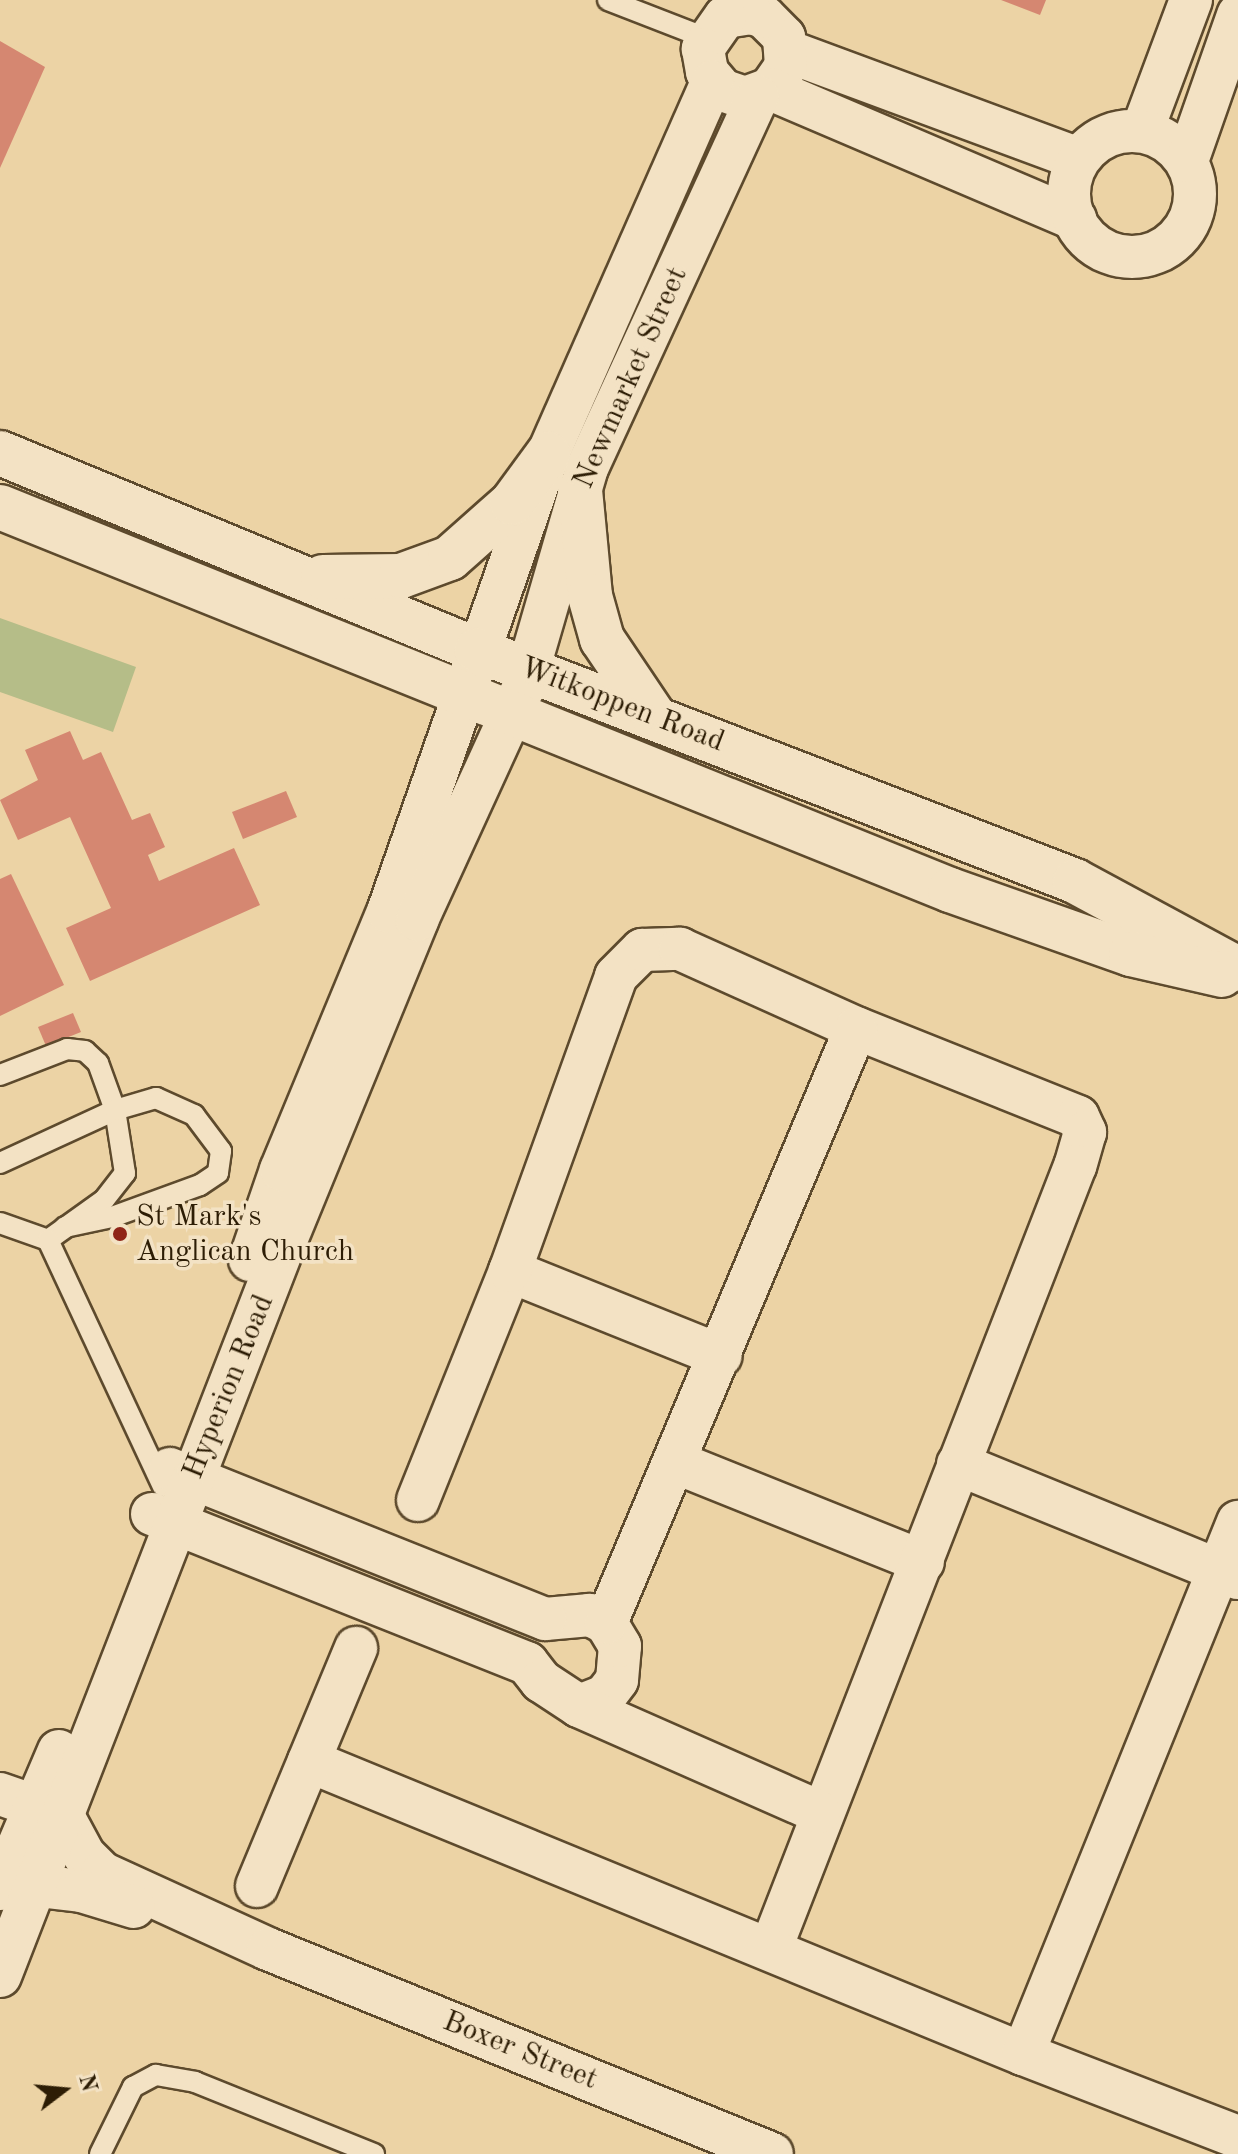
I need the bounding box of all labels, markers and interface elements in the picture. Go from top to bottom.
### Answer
street label: Newmarket Street [566,262,696,494]
street label: Witkoppen Road [515,649,729,761]
place label: St Mark's Anglican Church [136,1199,354,1270]
marker: St Mark's Anglican Church [111,1225,129,1243]
street label: Hyperion Road [176,1290,282,1484]
street label: Boxer Street [437,2004,603,2098]
north arrow [24,2050,104,2130]
text: N [74,2072,100,2094]

